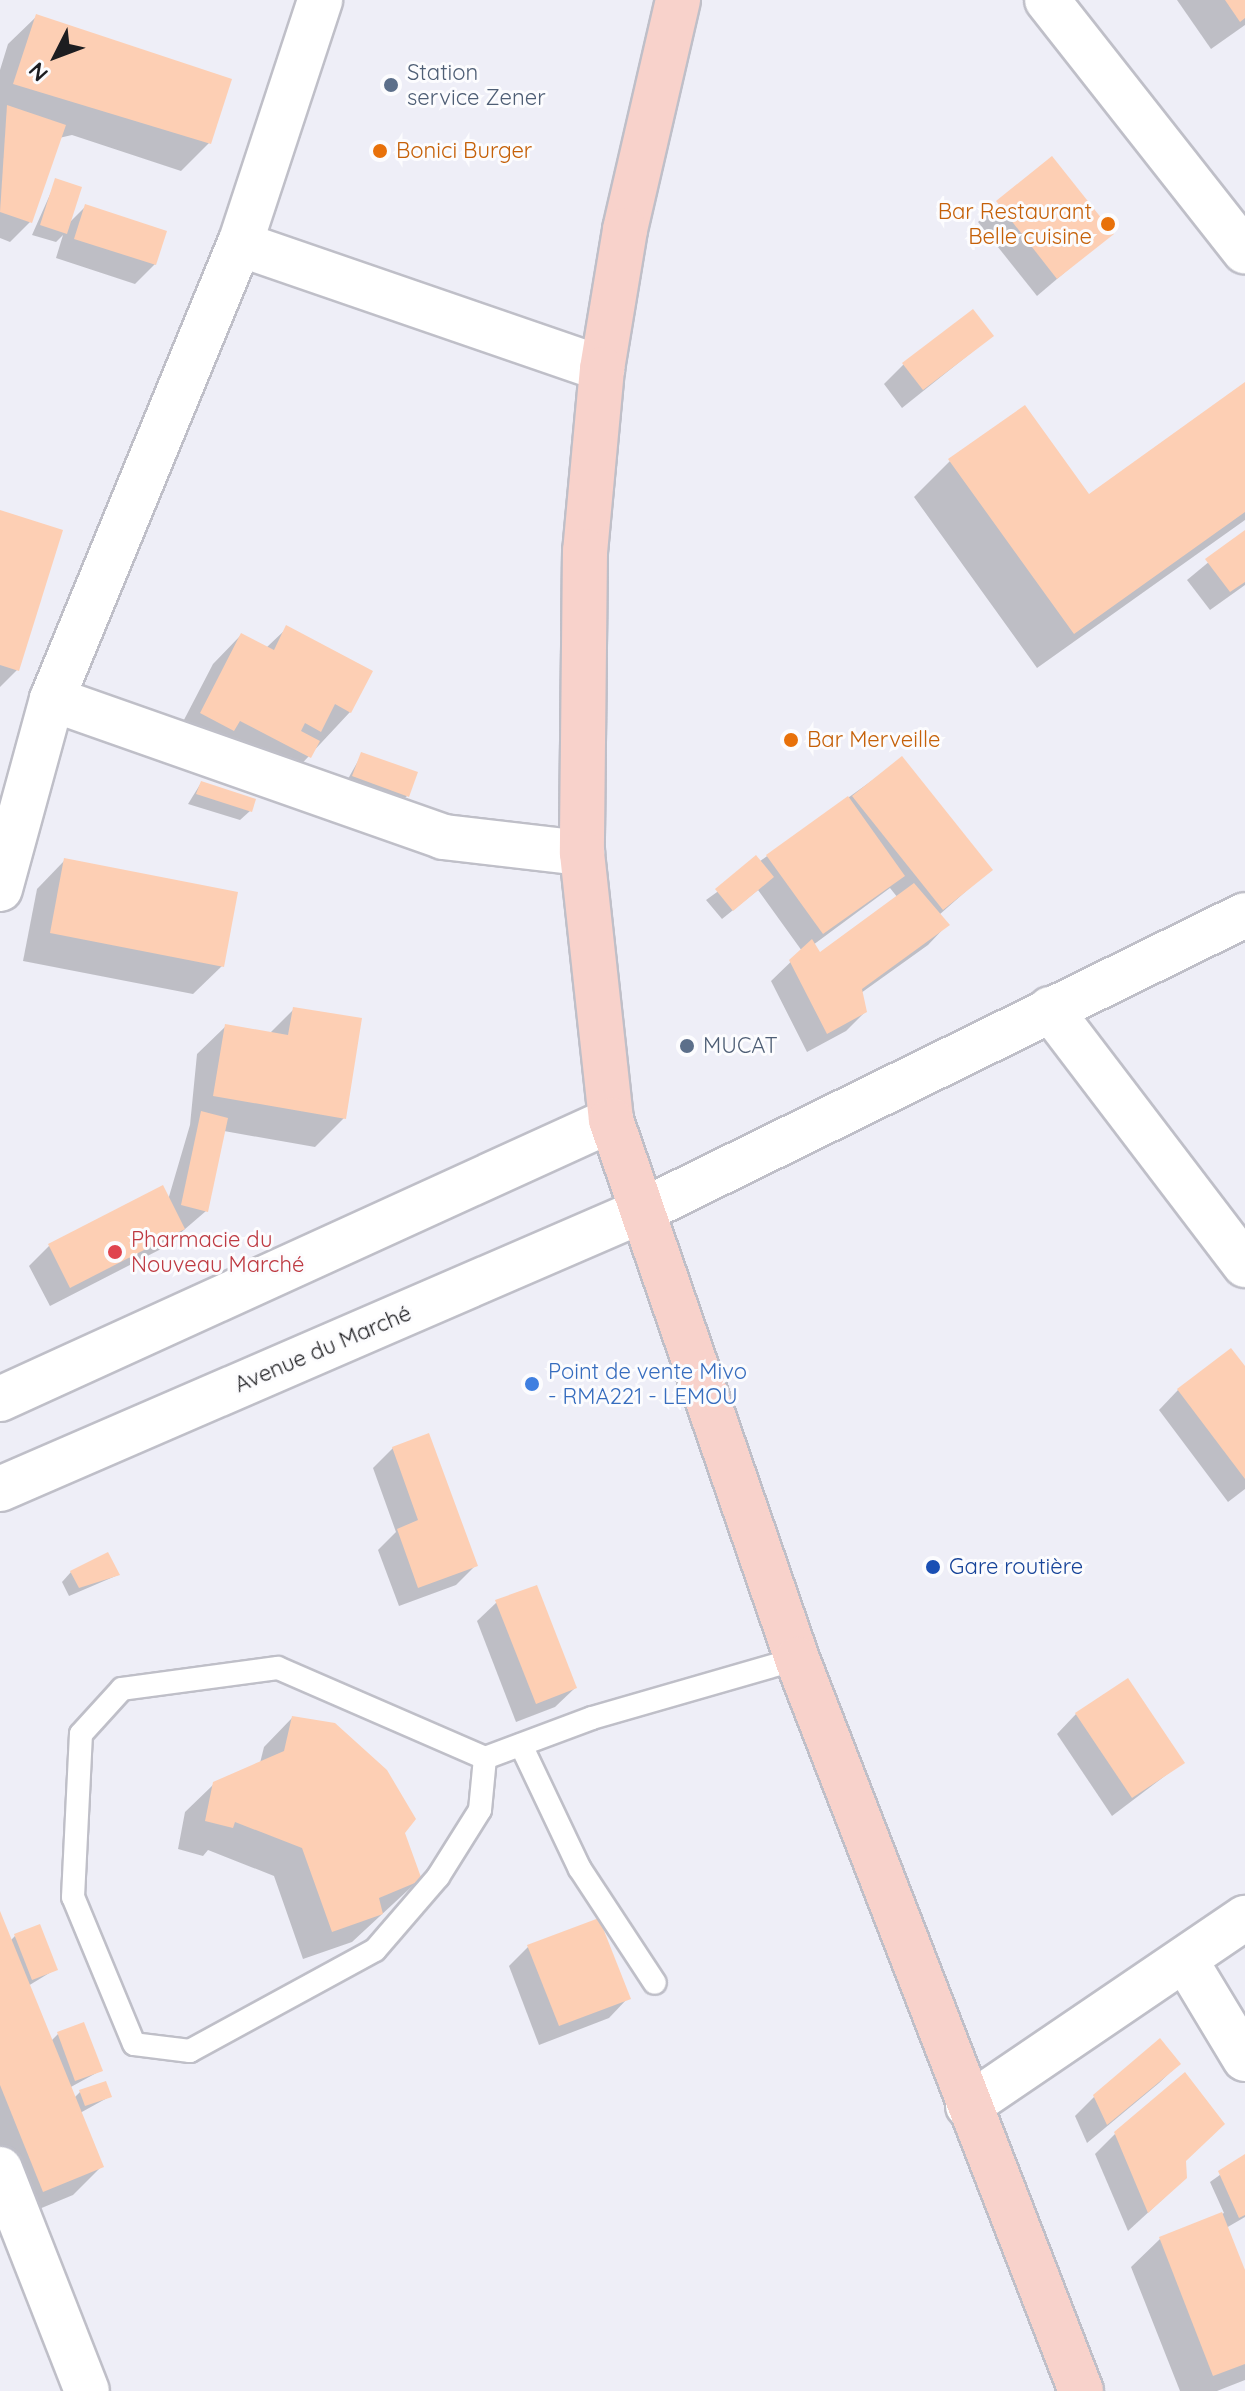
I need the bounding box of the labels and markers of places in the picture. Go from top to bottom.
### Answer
place label: Station service Zener [407,59,546,110]
marker: Station service Zener [382,76,400,94]
place label: Bonici Burger [396,138,532,164]
marker: Bonici Burger [371,142,389,160]
place label: Bar Restaurant Belle cuisine [938,198,1092,250]
marker: Bar Restaurant Belle cuisine [1099,215,1117,233]
place label: Bar Merveille [807,727,940,753]
marker: Bar Merveille [782,731,800,749]
place label: MUCAT [703,1033,778,1059]
marker: MUCAT [678,1037,696,1055]
place label: Pharmacie du Nouveau Marché [131,1226,304,1278]
marker: Pharmacie du Nouveau Marché [106,1243,124,1261]
place label: Point de vente Mivo - RMA221 - LEMOU [548,1358,747,1410]
marker: Point de vente Mivo - RMA221 - LEMOU [523,1375,541,1393]
place label: Gare routière [949,1554,1083,1580]
marker: Gare routière [924,1558,942,1576]

